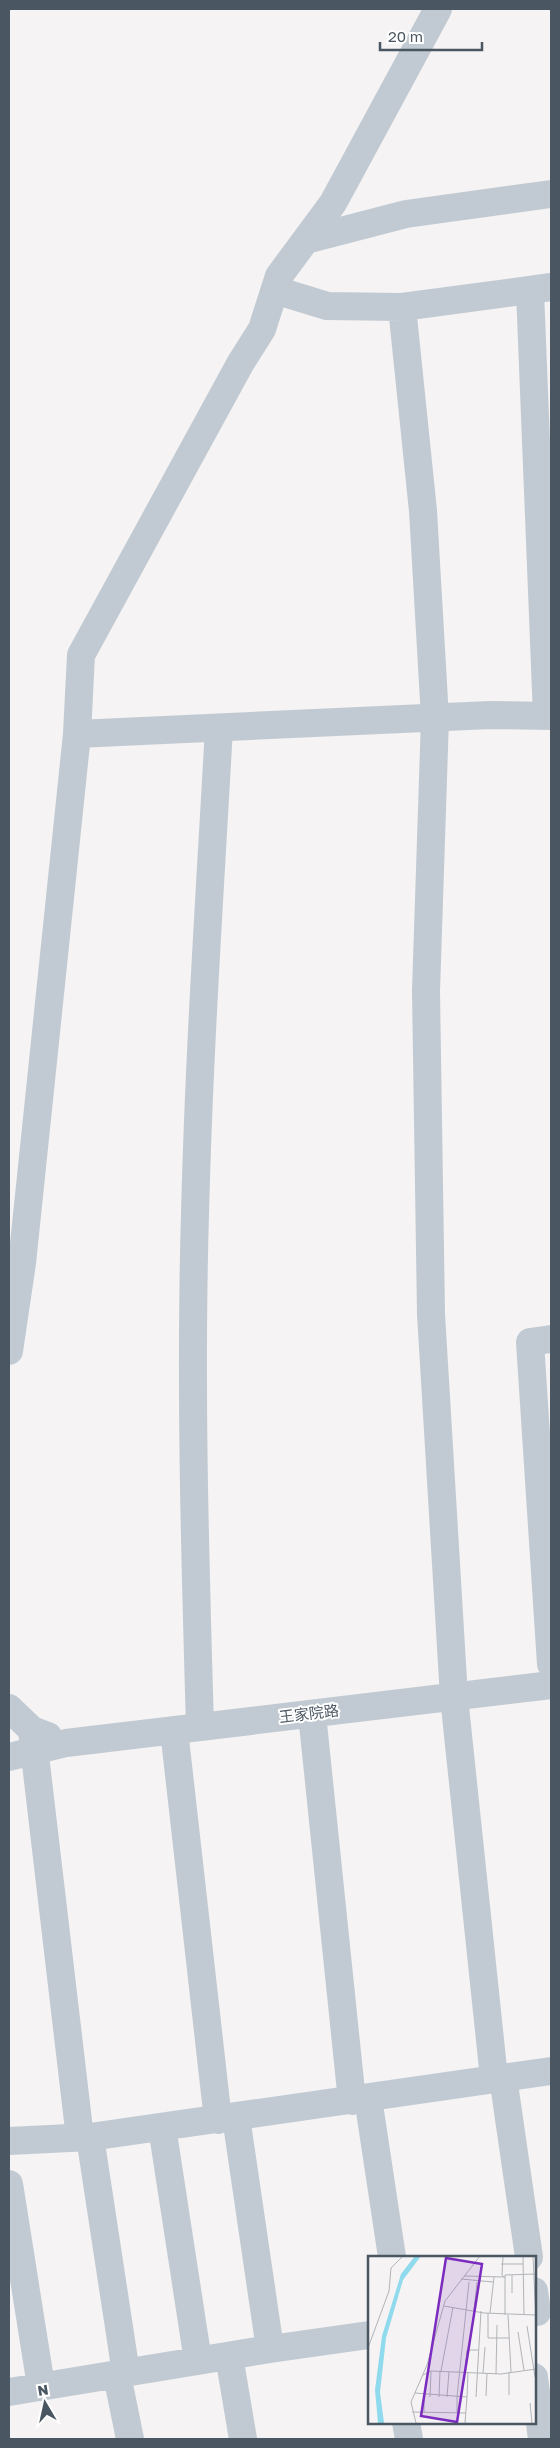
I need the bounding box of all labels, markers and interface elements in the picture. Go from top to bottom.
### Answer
scale bar [380,20,482,52]
text: 20 m [388,27,423,45]
street label: 王家院路 [278,1700,340,1726]
inset map [368,2256,535,2423]
north arrow [20,2378,70,2428]
text: N [36,2380,49,2399]

